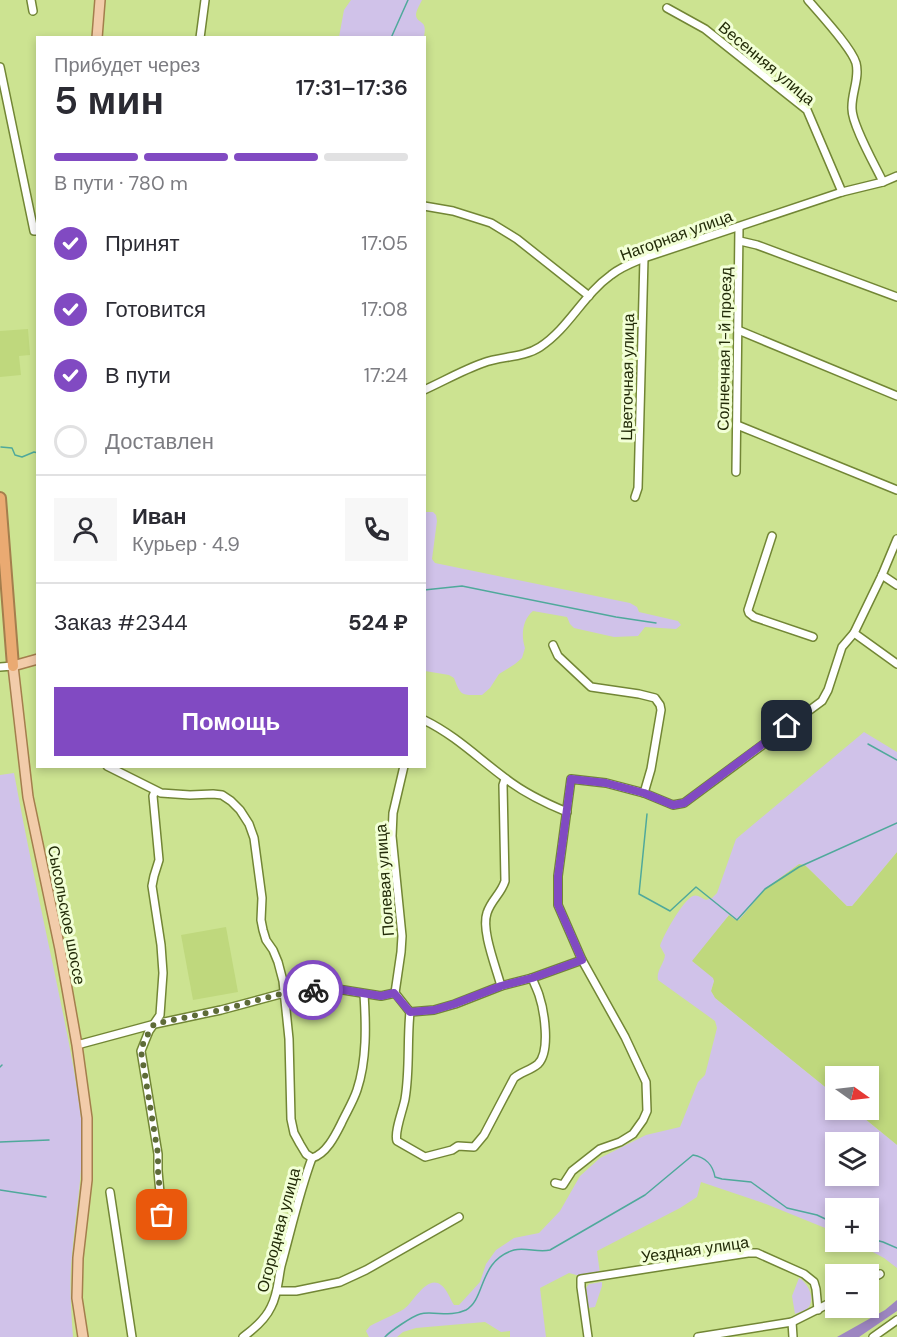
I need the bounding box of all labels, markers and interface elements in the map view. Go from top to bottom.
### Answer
street label: Весенняя улица [714,17,819,110]
text: Прибудет через [54,52,200,78]
text: 17:31–17:36 [296,73,408,102]
text: 5 мин [54,75,164,126]
text: В пути · 780 m [54,170,188,196]
street label: Нагорная улица [617,205,735,266]
icon: check [54,227,87,260]
text: Принят [105,229,179,258]
text: 17:05 [361,230,408,256]
street label: Солнечная 1-й проезд [713,266,736,431]
icon: check [54,293,87,326]
text: Готовится [105,295,206,324]
text: 17:08 [361,296,408,322]
street label: Цветочная улица [616,313,639,441]
icon: check [54,359,87,392]
text: В пути [105,361,171,390]
text: 17:24 [364,362,408,388]
text: Доставлен [105,427,214,456]
button: person [54,498,117,561]
button: phone [345,498,408,561]
text: Иван [132,502,187,531]
text: Курьер · 4.9 [132,531,240,557]
text: Заказ #2344 [54,608,188,637]
text: 524 ₽ [348,608,408,637]
button: Помощь [54,687,408,756]
pin [761,700,812,751]
icon: home [770,709,803,742]
street label: Полевая улица [370,823,399,937]
street label: Сысольское шоссе [43,844,90,987]
courier [283,960,343,1020]
icon: bike [297,974,330,1007]
north arrow [825,1066,879,1120]
map controls [825,1066,879,1318]
button: layers [825,1132,879,1186]
street label: Огородная улица [252,1165,305,1295]
pin [136,1189,187,1240]
icon: bag [145,1198,178,1231]
button: + [825,1198,879,1252]
street label: Уездная улица [640,1232,750,1267]
button: − [825,1264,879,1318]

